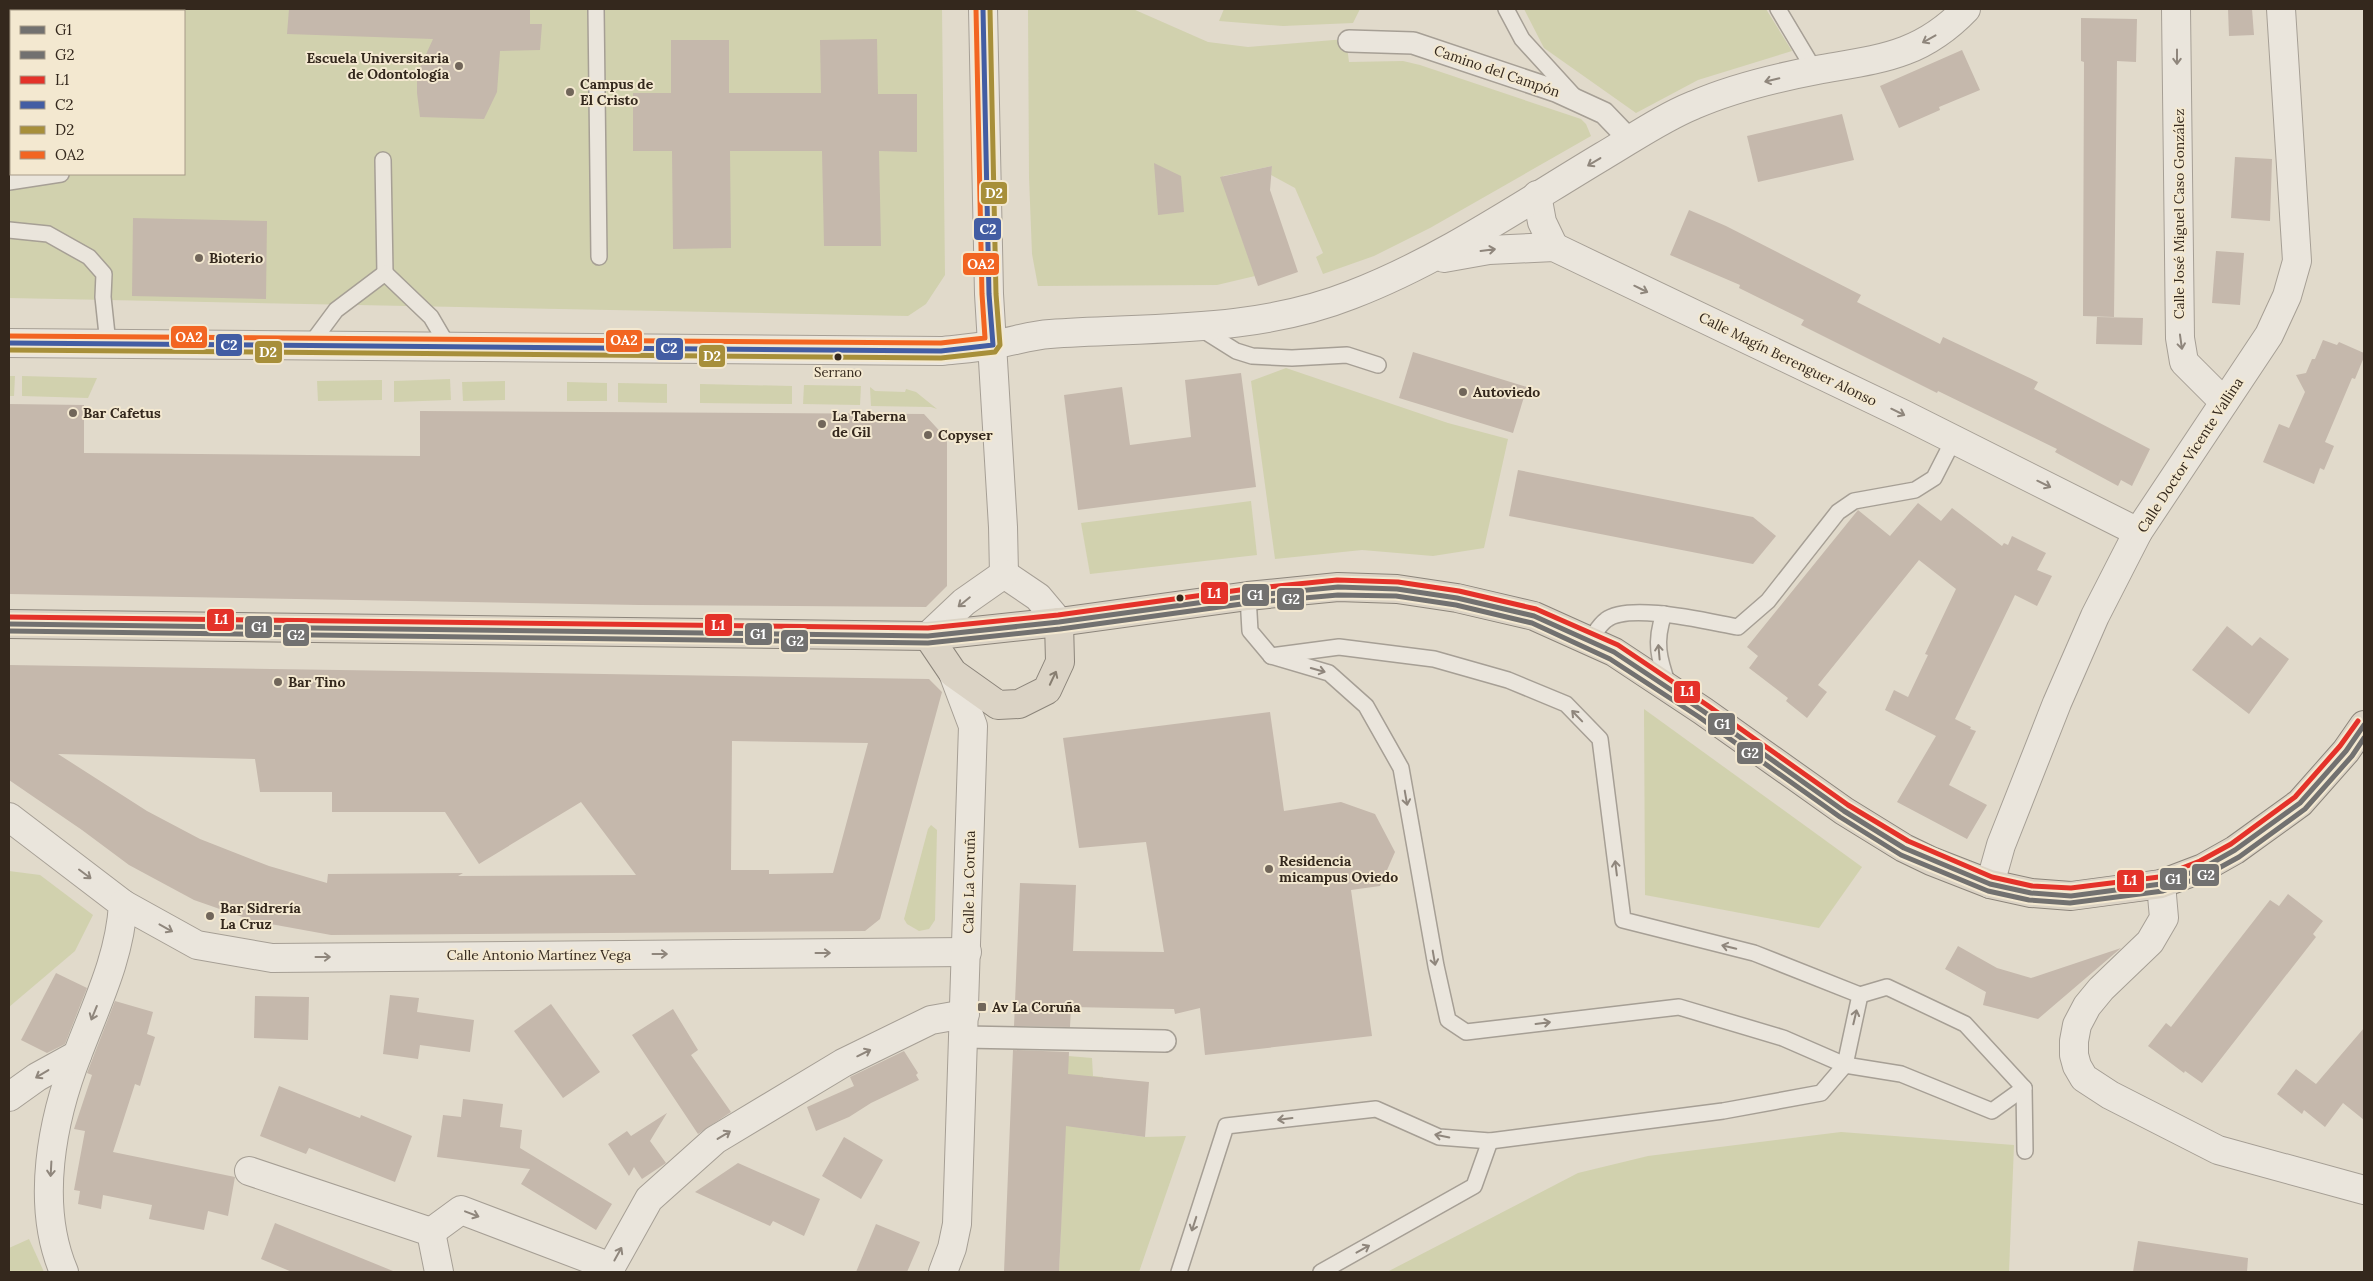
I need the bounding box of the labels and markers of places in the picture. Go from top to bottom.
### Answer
place label: Escuela Universitaria de Odontología [306,49,450,83]
marker: Escuela Universitaria de Odontología [453,60,465,72]
place label: Campus de El Cristo [580,75,654,109]
marker: Campus de El Cristo [564,86,576,98]
place label: Bioterio [209,249,263,267]
marker: Bioterio [193,252,205,264]
marker: Serrano [833,352,843,362]
place label: Serrano [814,364,862,381]
place label: Autoviedo [1473,383,1540,401]
marker: Autoviedo [1457,386,1469,398]
place label: Bar Cafetus [83,404,161,422]
marker: Bar Cafetus [67,407,79,419]
place label: La Taberna de Gil [832,407,907,441]
marker: La Taberna de Gil [816,418,828,430]
place label: Copyser [938,426,993,444]
marker: Copyser [922,429,934,441]
unlabelled marker [1175,593,1185,603]
place label: Bar Tino [288,673,346,691]
marker: Bar Tino [272,676,284,688]
place label: Residencia micampus Oviedo [1279,852,1398,886]
marker: Residencia micampus Oviedo [1263,863,1275,875]
place label: Bar Sidrería La Cruz [220,899,302,933]
marker: Bar Sidrería La Cruz [204,910,216,922]
place label: Av La Coruña [992,998,1081,1016]
marker: Av La Coruña [976,1001,988,1013]

